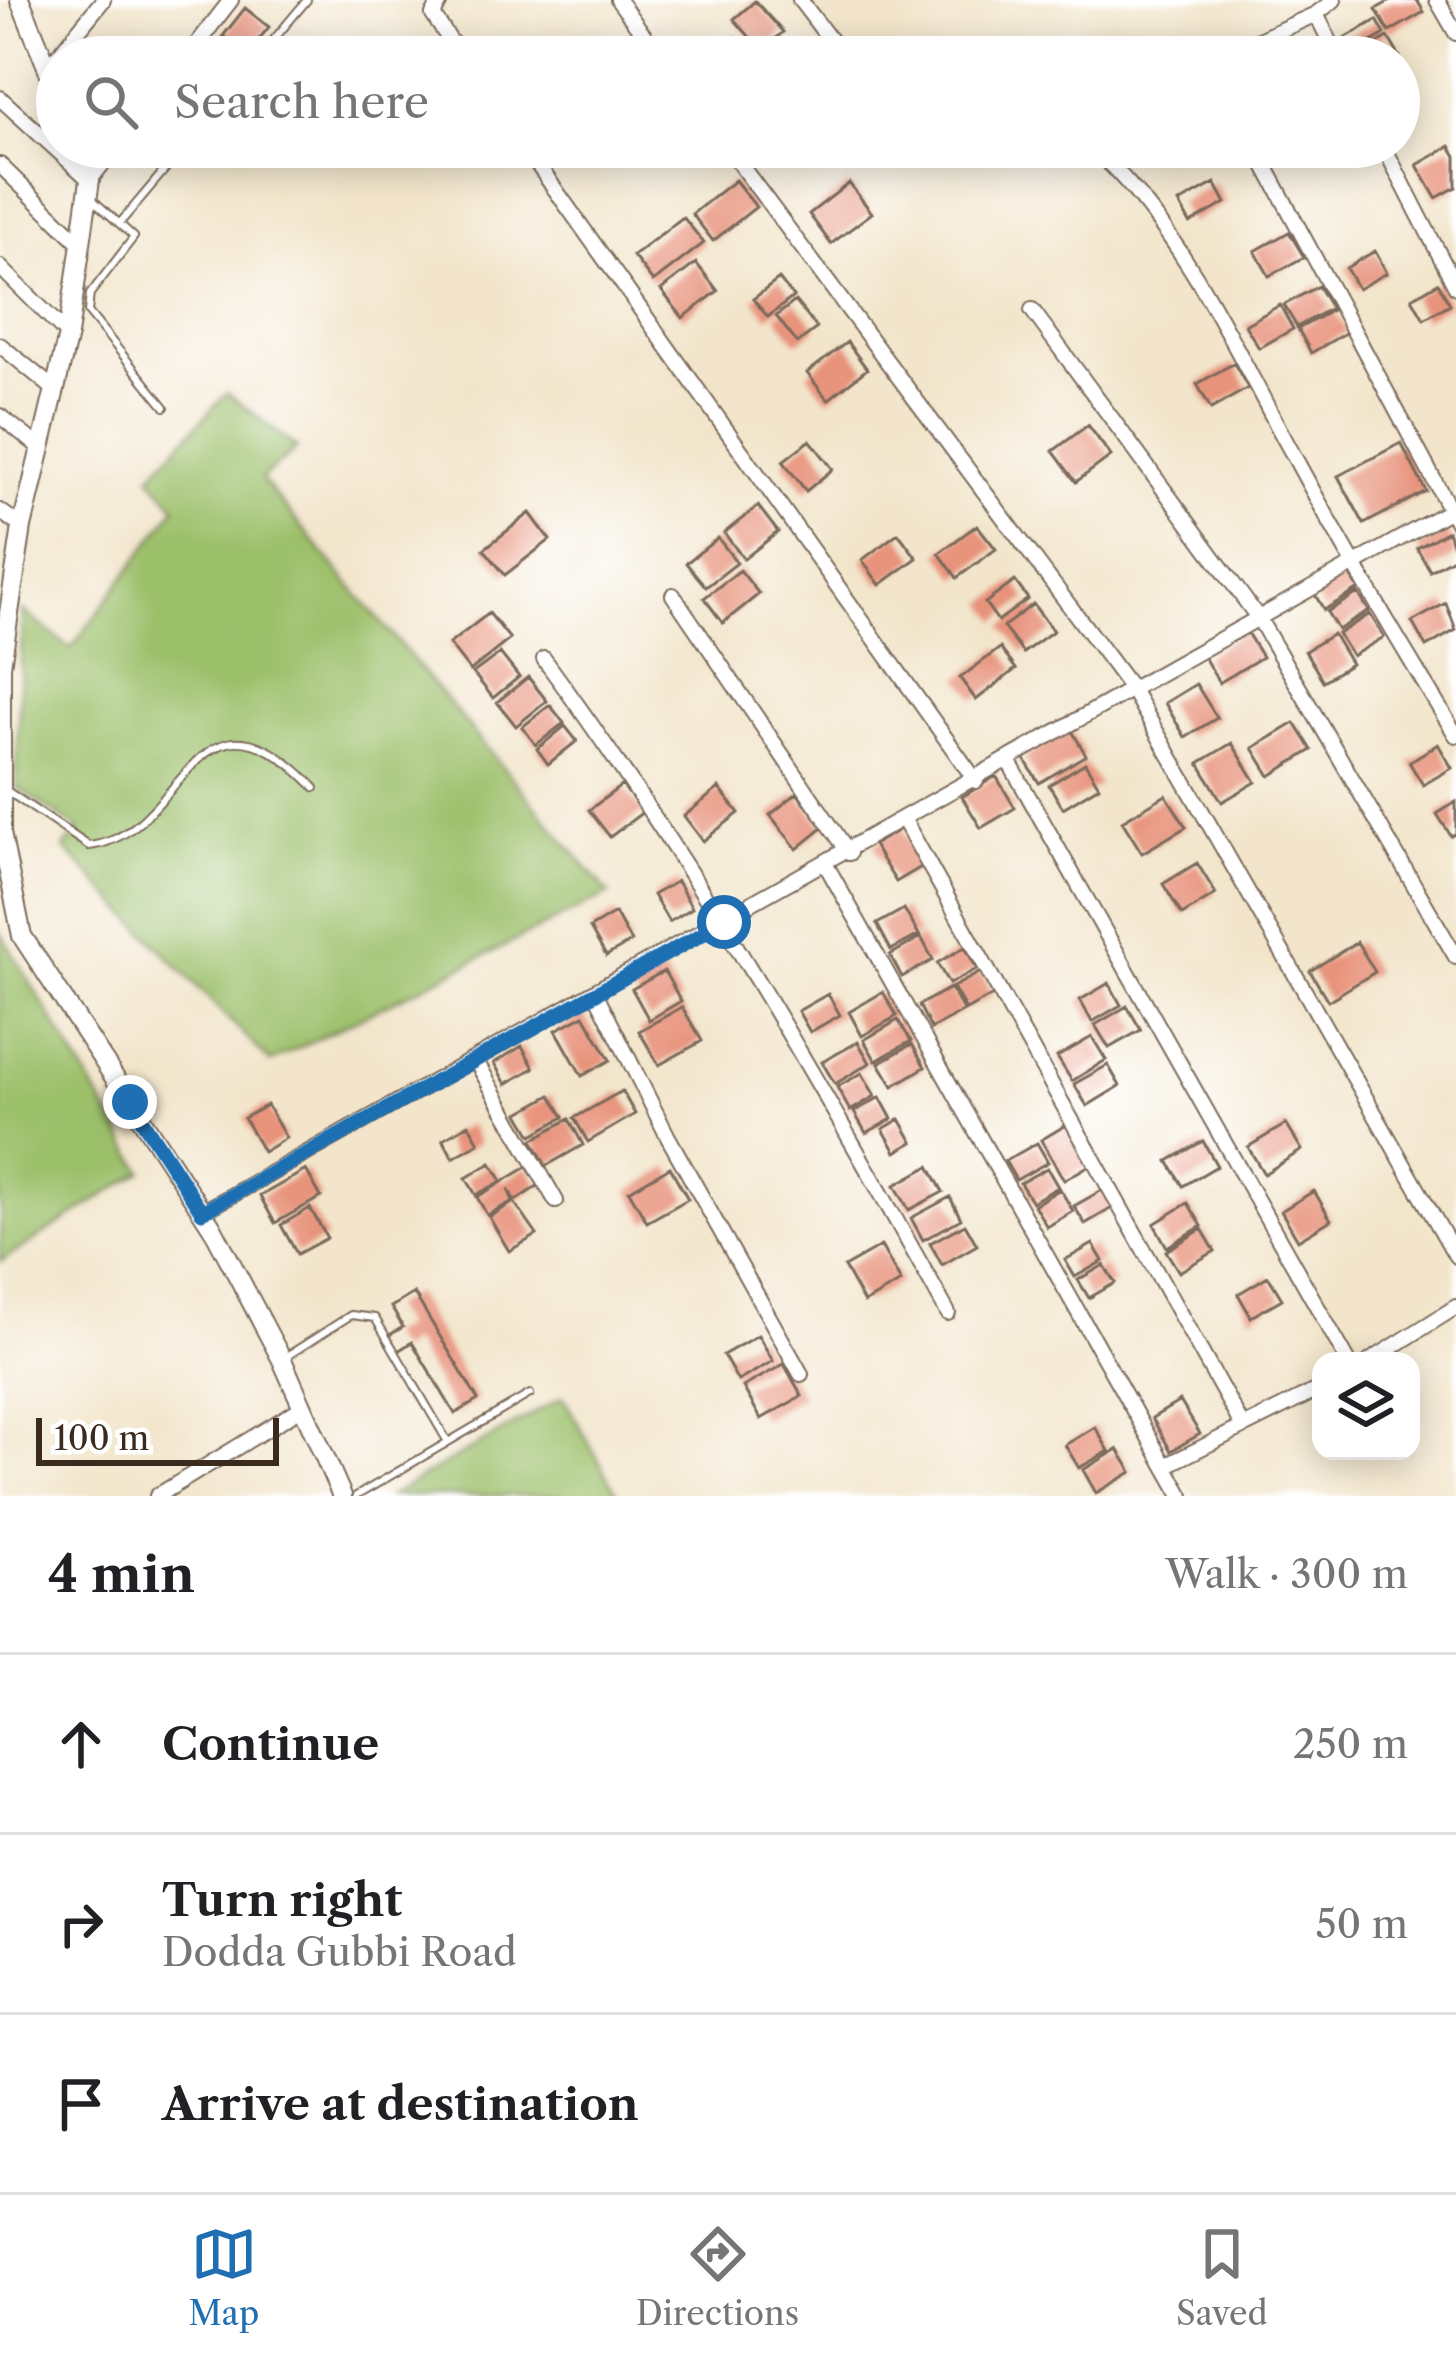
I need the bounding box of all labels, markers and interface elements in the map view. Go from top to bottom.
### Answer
search box [36,36,1420,168]
icon: search [78,69,144,135]
text: Search here [174,74,429,130]
route start [697,895,751,949]
route end [103,1075,157,1129]
map controls [1312,1352,1420,1460]
button: layers [1312,1352,1420,1460]
scale bar [36,1412,279,1465]
text: 100 m [54,1418,149,1459]
text: 4 min [48,1543,195,1605]
text: Walk · 300 m [1165,1550,1408,1598]
icon: ahead [48,1711,114,1777]
text: Continue [162,1716,379,1772]
text: 250 m [1293,1720,1408,1768]
text: Turn right [162,1872,402,1928]
icon: right [48,1891,114,1957]
text: 50 m [1315,1900,1408,1948]
text: Dodda Gubbi Road [162,1928,517,1976]
icon: arrive [48,2071,114,2137]
text: Arrive at destination [162,2076,639,2132]
tab: Map [188,2221,259,2334]
tab: Directions [636,2221,799,2334]
tab: Saved [1176,2221,1268,2334]

